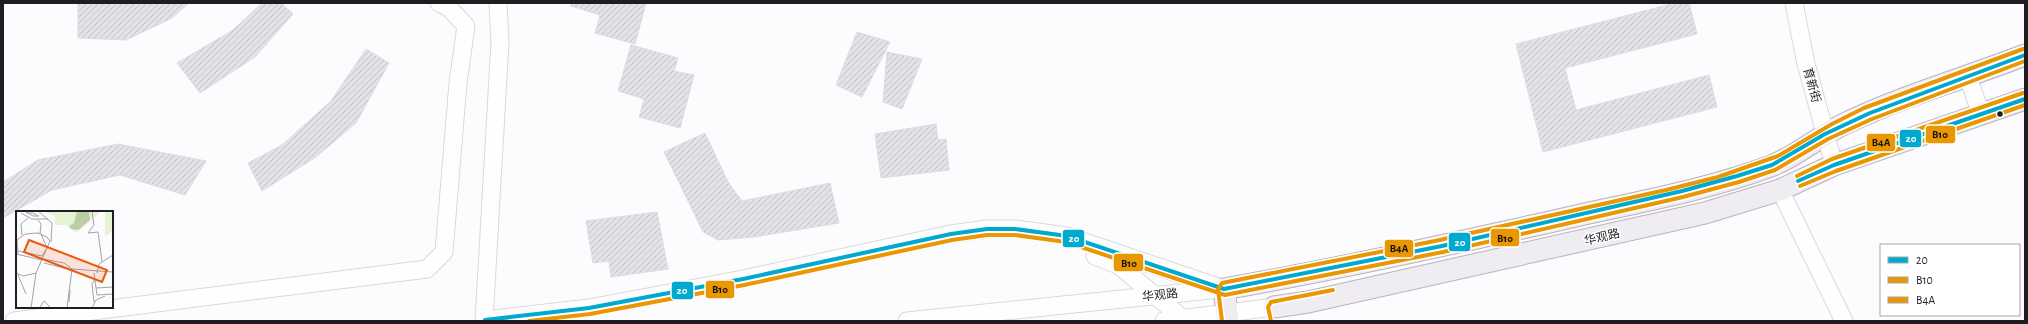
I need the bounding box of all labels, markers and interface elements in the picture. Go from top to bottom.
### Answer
street label: 育新街 [1802,66,1823,104]
unlabelled marker [1995,109,2005,119]
line badge: B10 [1925,125,1956,144]
line badge: 20 [1899,129,1922,148]
text: B10 [1932,129,1948,140]
line badge: B4A [1866,133,1896,152]
text: 20 [1906,133,1917,144]
text: B4A [1872,137,1891,148]
inset map [16,211,113,308]
street label: 华观路 [1583,226,1621,247]
line badge: B10 [1490,228,1520,247]
line badge: 20 [1062,229,1085,248]
line badge: 20 [1448,232,1471,252]
text: 20 [1069,233,1080,244]
text: B10 [1497,233,1513,244]
text: 20 [1455,237,1466,248]
line badge: B4A [1384,239,1414,258]
text: B4A [1390,243,1409,254]
legend [1880,244,2020,316]
line badge: B10 [1113,253,1144,272]
text: 20 [1916,254,1928,266]
text: B10 [1121,258,1137,269]
text: B10 [1916,274,1933,286]
line badge: B10 [705,280,735,299]
line badge: 20 [671,281,694,300]
text: B10 [712,284,728,295]
text: 20 [677,285,688,296]
street label: 华观路 [1141,286,1179,303]
text: B4A [1916,294,1935,306]

